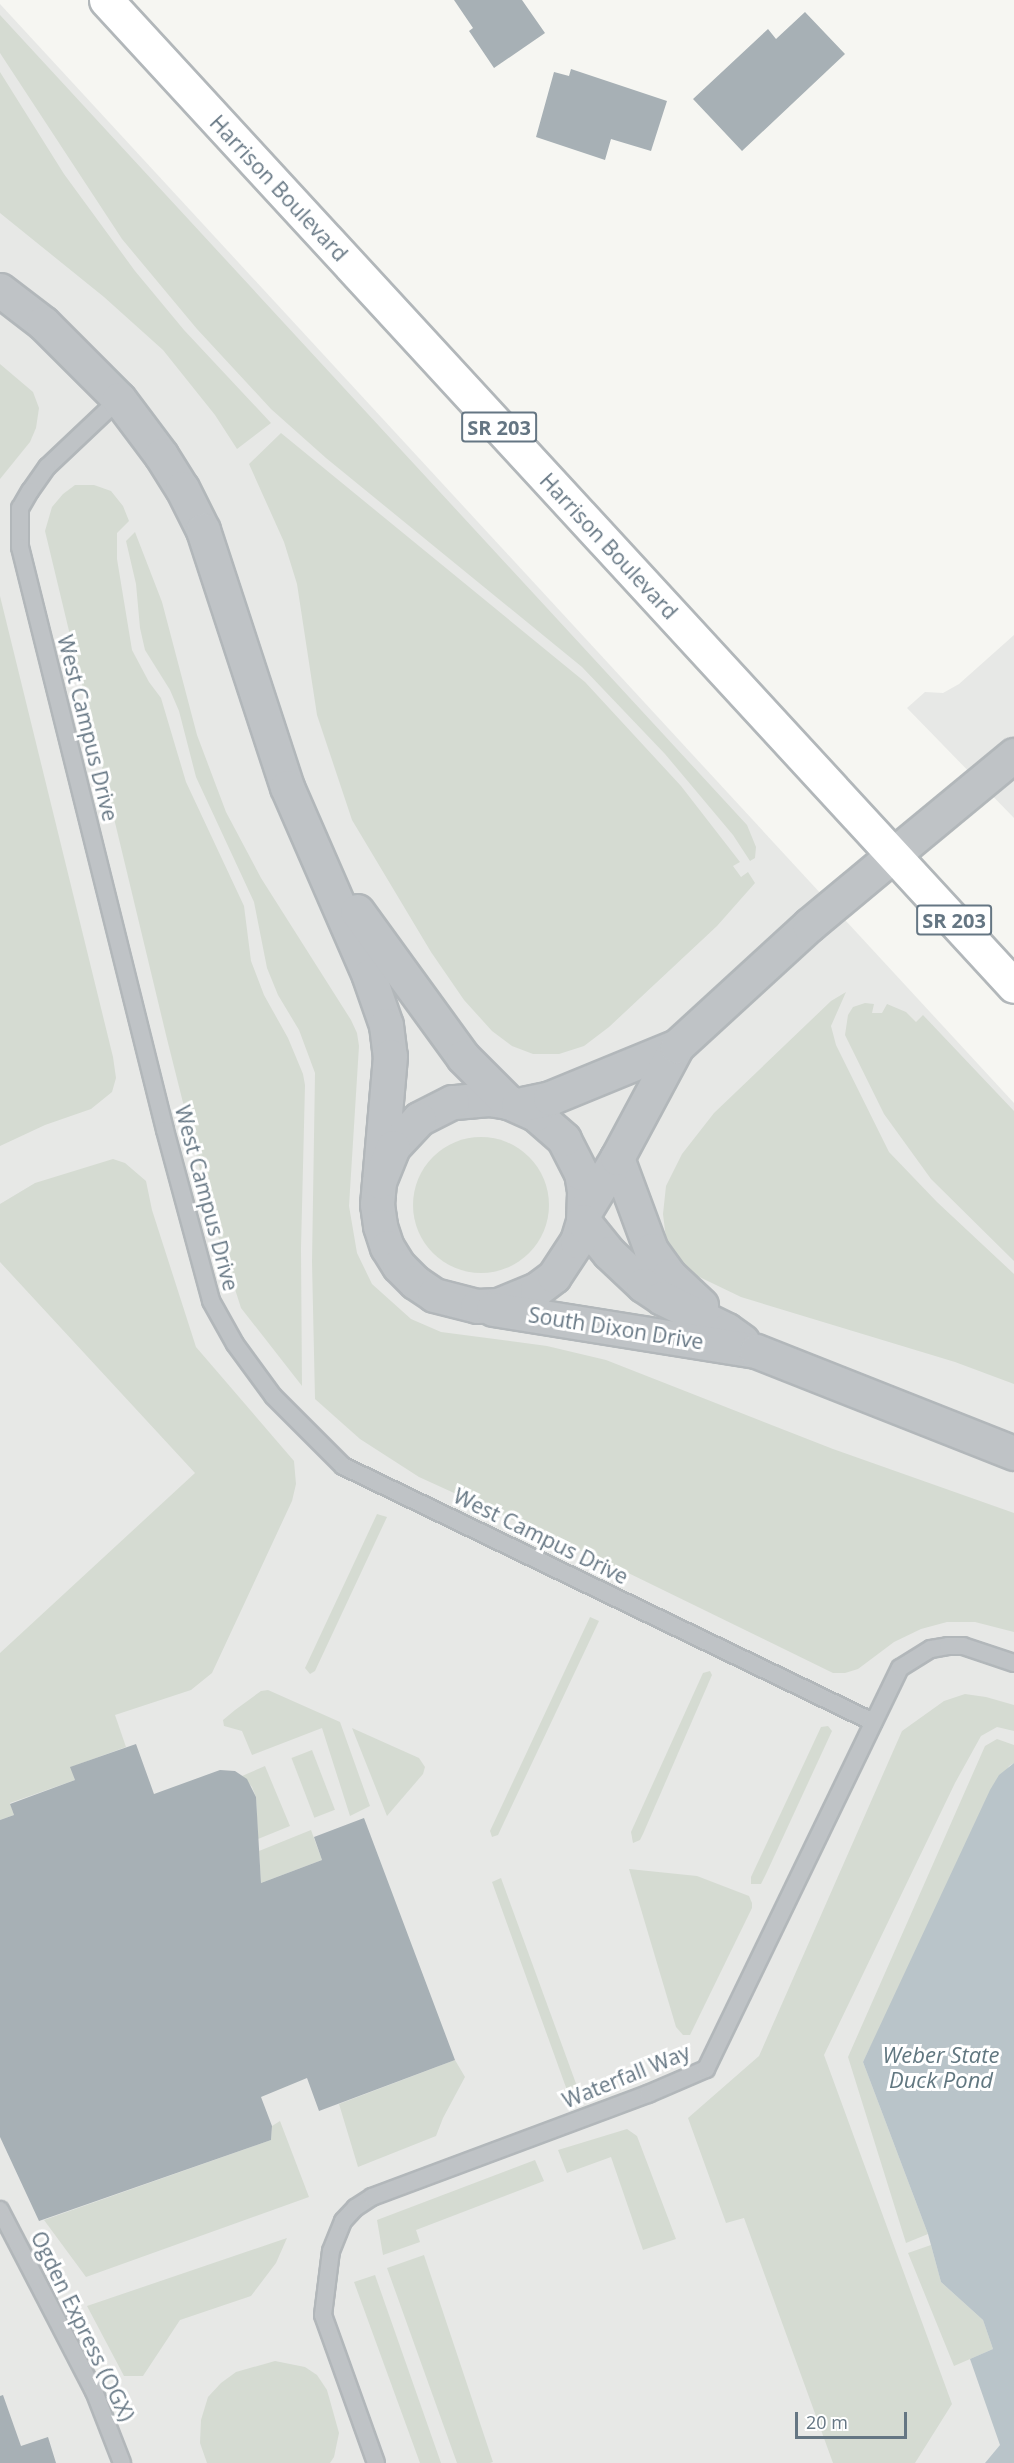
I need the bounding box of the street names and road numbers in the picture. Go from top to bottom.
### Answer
street label: Harrison Boulevard [205,110,353,266]
road number: SR 203 [460,410,538,444]
street label: Harrison Boulevard [535,468,683,624]
street label: West Campus Drive [53,632,123,824]
road number: SR 203 [915,903,993,937]
street label: West Campus Drive [170,1102,244,1294]
street label: South Dixon Drive [527,1302,705,1354]
street label: West Campus Drive [450,1483,632,1589]
street label: Waterfall Way [559,2039,693,2113]
street label: Ogden Express (OGX) [26,2227,140,2425]

